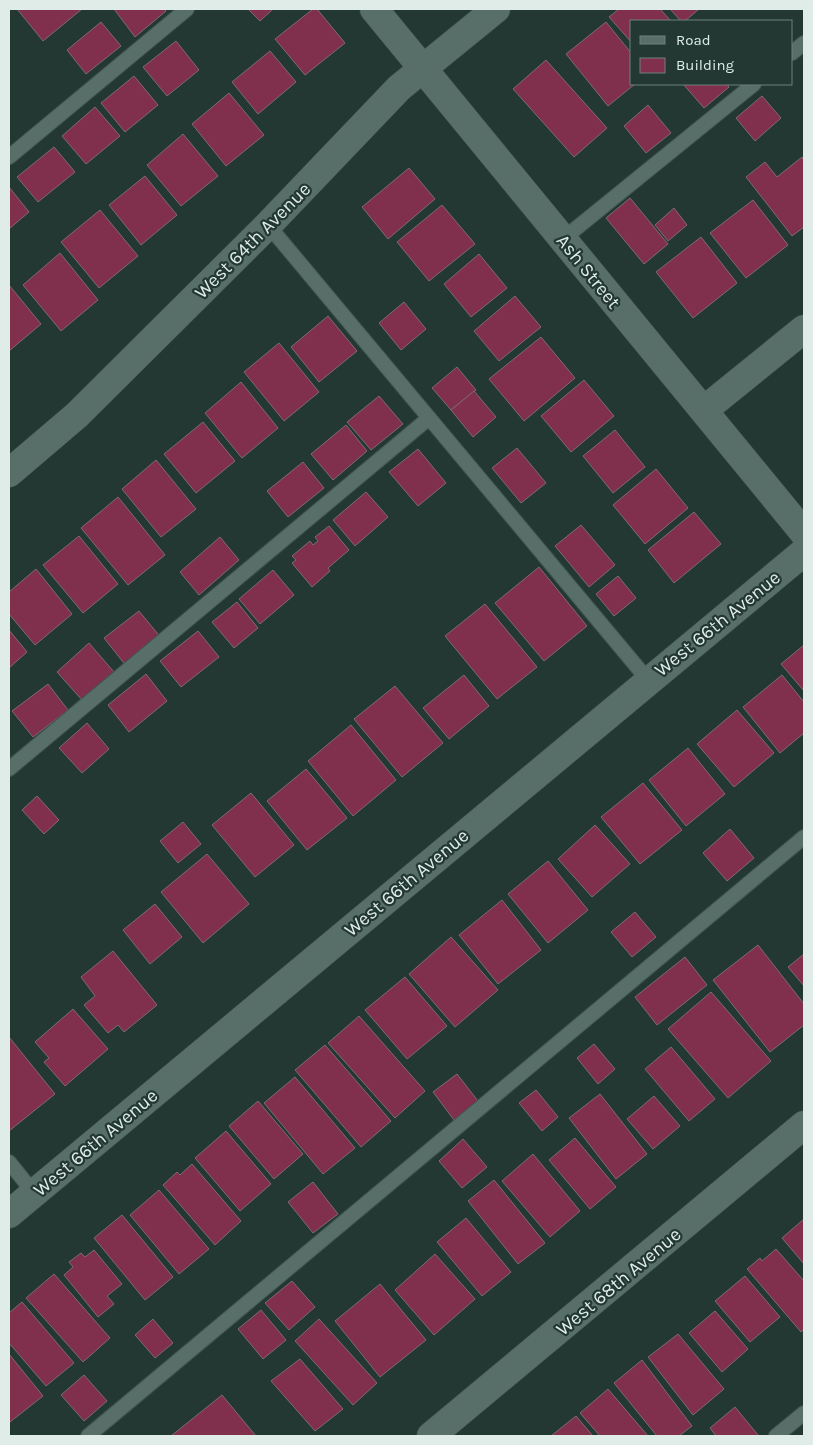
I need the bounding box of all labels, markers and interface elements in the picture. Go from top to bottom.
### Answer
legend [630,20,793,85]
text: Road [676,31,711,49]
text: Building [676,56,734,74]
street label: West 64th Avenue [190,178,315,303]
street label: Ash Street [552,230,625,313]
street label: West 66th Avenue [650,566,785,681]
street label: West 66th Avenue [340,824,473,941]
street label: West 66th Avenue [29,1084,162,1201]
street label: West 68th Avenue [552,1223,685,1340]

